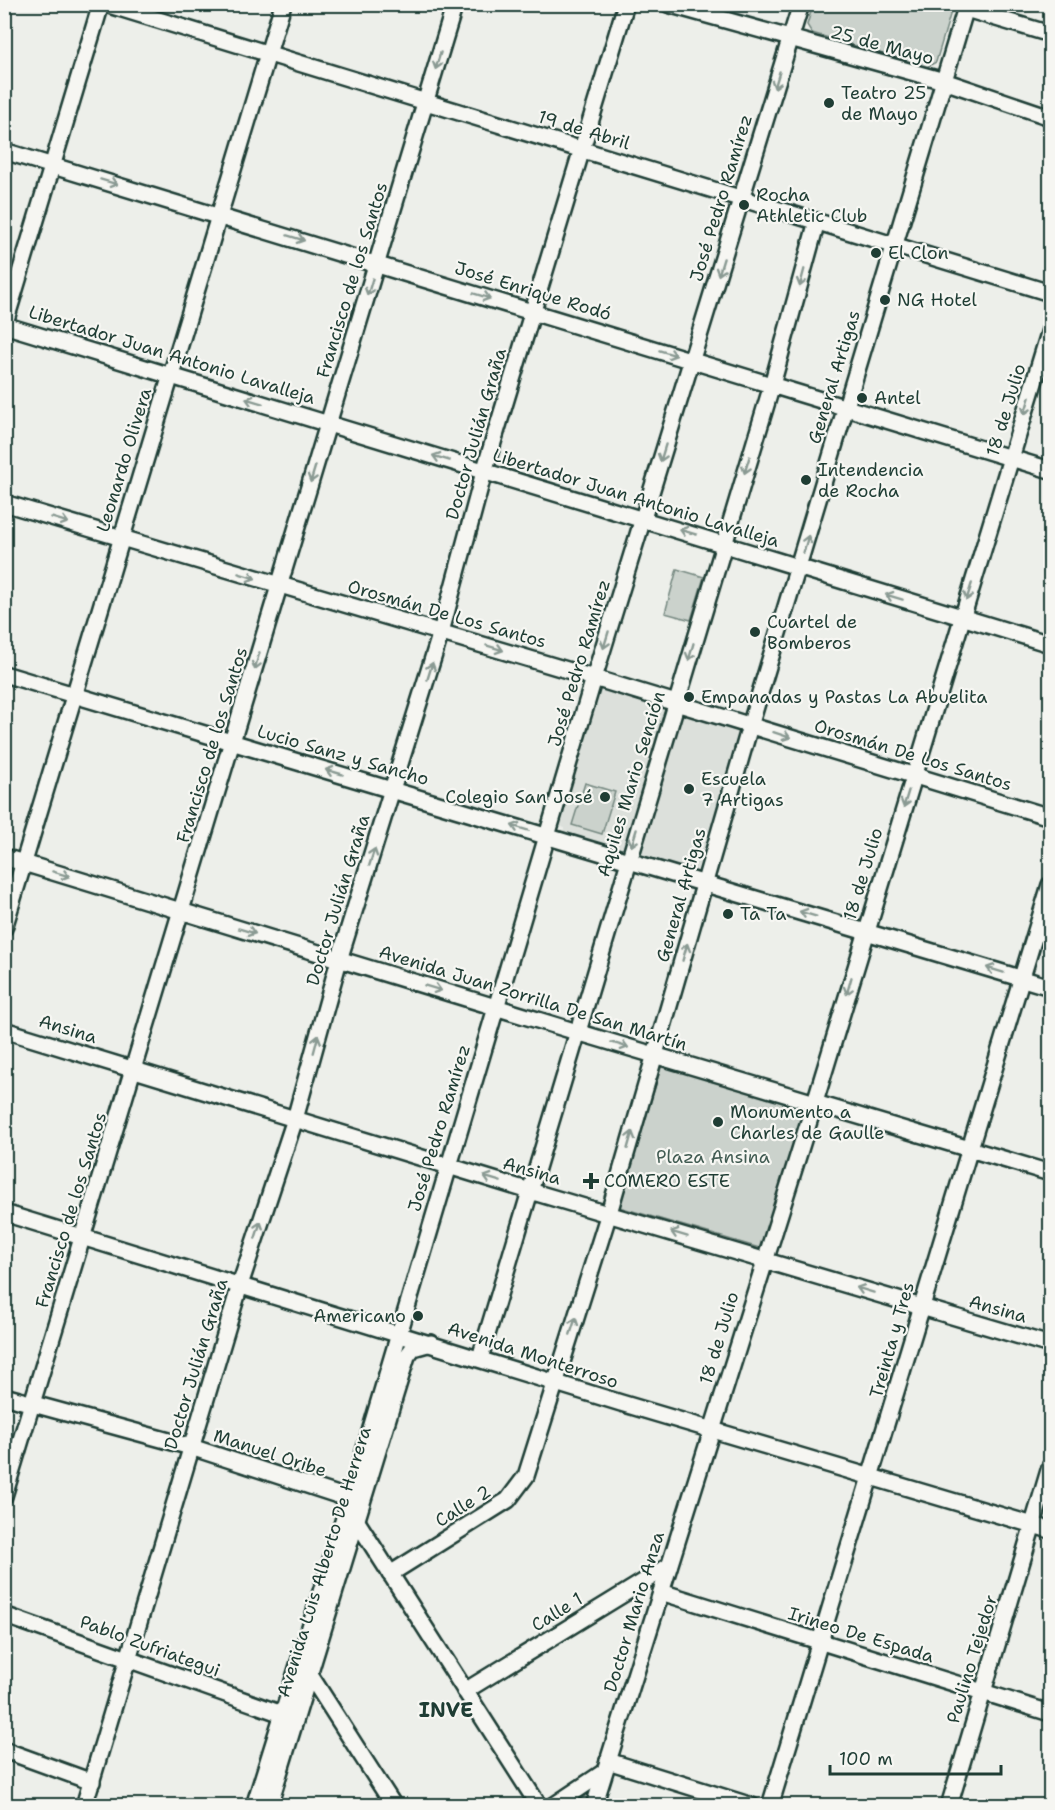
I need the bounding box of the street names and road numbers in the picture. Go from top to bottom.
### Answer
street label: 25 de Mayo [828,20,936,70]
street label: 19 de Abril [535,105,633,156]
street label: José Pedro Ramírez [684,112,758,284]
street label: Francisco de los Santos [311,179,393,381]
street label: José Enrique Rodó [452,256,614,326]
street label: Libertador Juan Antonio Lavalleja [26,300,318,410]
street label: General Artigas [802,307,866,447]
street label: Doctor Julián Graña [440,345,512,523]
street label: 18 de Julio [981,361,1031,459]
street label: Leonardo Olivera [91,385,157,535]
street label: Libertador Juan Antonio Lavalleja [490,443,782,553]
street label: Orosmán De Los Santos [345,574,549,654]
street label: José Pedro Ramírez [542,577,616,749]
street label: Francisco de los Santos [171,644,253,846]
street label: Aquiles Mario Sención [591,688,671,880]
street label: Orosmán De Los Santos [811,713,1015,797]
street label: Lucio Sanz y Sancho [254,719,432,791]
street label: Doctor Julián Graña [301,812,375,988]
street label: General Artigas [650,825,712,965]
street label: 18 de Julio [838,825,888,923]
street label: Avenida Juan Zorrilla De San Martín [376,940,690,1056]
street label: Ansina [36,1009,100,1049]
street label: José Pedro Ramírez [402,1042,476,1214]
street label: Francisco de los Santos [30,1109,112,1311]
street label: Ansina [500,1151,564,1191]
street label: Doctor Julián Graña [159,1276,233,1452]
street label: Treinta y Tres [864,1279,920,1401]
street label: 18 de Julio [694,1289,744,1387]
street label: Ansina [966,1289,1030,1329]
street label: Avenida Monterroso [444,1316,622,1394]
street label: Manuel Oribe [210,1423,330,1483]
street label: Avenida Luis Alberto De Herrera [271,1424,377,1700]
street label: Calle 2 [431,1480,495,1532]
street label: Doctor Mario Anza [598,1529,670,1695]
street label: Calle 1 [527,1587,587,1637]
street label: Paulino Tejedor [941,1592,1003,1726]
street label: Irineo De Espada [785,1601,937,1669]
street label: Pablo Zufriategui [77,1609,223,1683]

